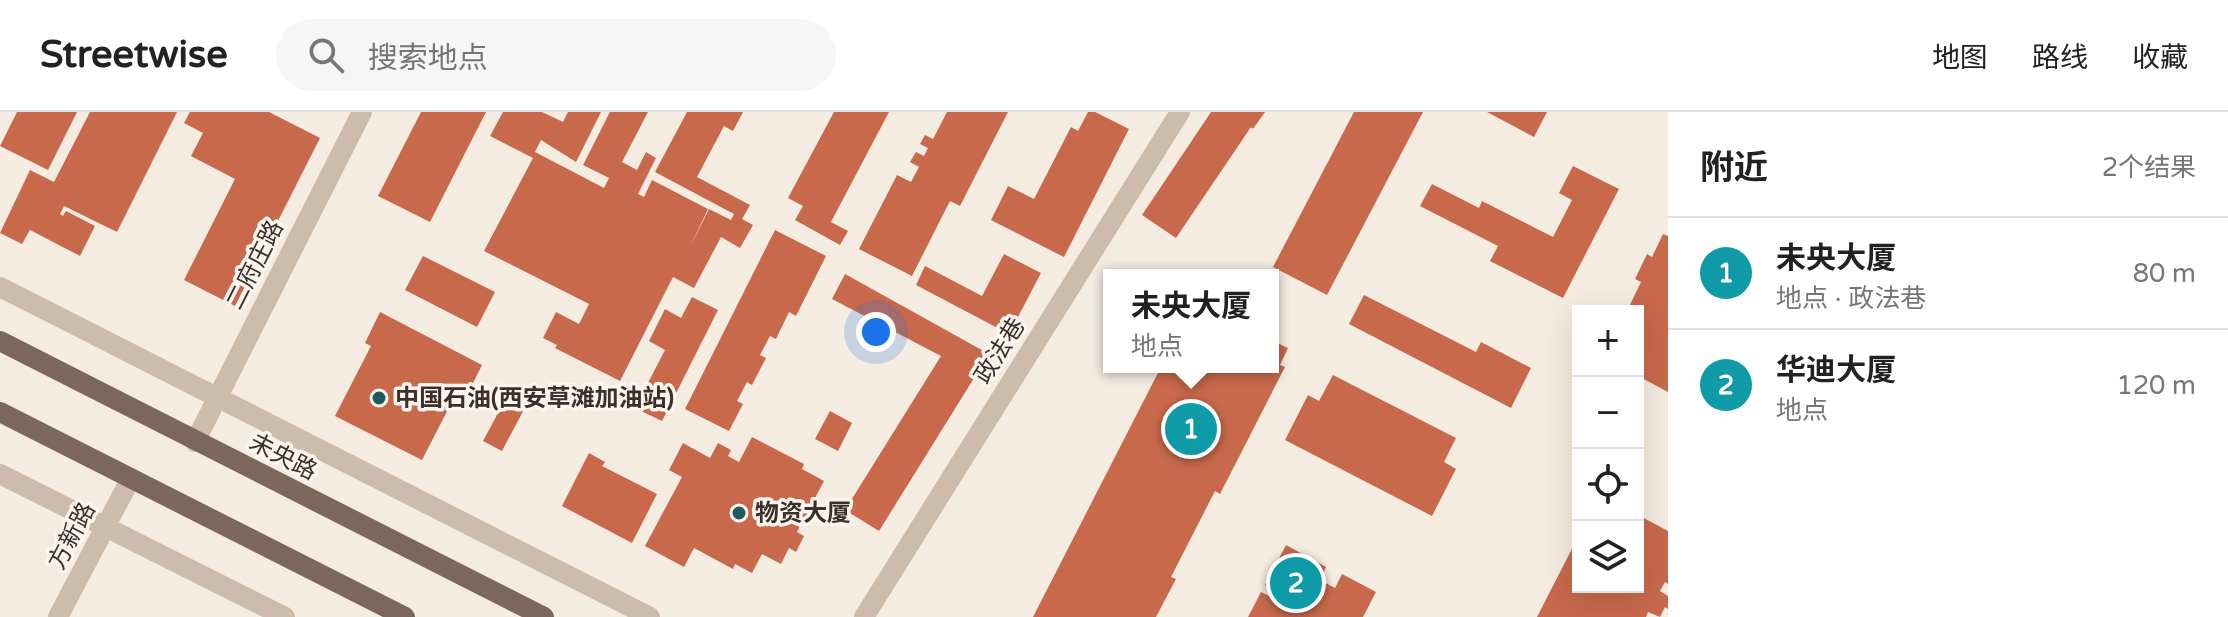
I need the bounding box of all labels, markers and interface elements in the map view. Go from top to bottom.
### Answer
search box [276,19,836,91]
text: Streetwise [40,32,228,78]
icon: search [304,33,348,77]
text: 搜索地点 [368,40,488,77]
text: 地图 [1932,41,1988,75]
text: 路线 [2032,41,2088,75]
text: 收藏 [2132,41,2188,75]
text: 附近 [1700,148,1768,189]
text: 2个结果 [2102,152,2196,183]
street label: 二府庄路 [220,216,290,314]
text: 未央大厦 [1776,240,1896,277]
text: 1 [1718,258,1734,289]
text: 80 m [2133,258,2196,289]
popup [1103,269,1279,373]
text: 地点 · 政法巷 [1776,283,1926,314]
text: 未央大厦 [1131,288,1251,325]
map controls [1572,305,1644,593]
button: + [1572,305,1644,377]
your location [856,312,896,352]
street label: 政法巷 [969,313,1031,389]
text: 地点 [1131,331,1183,362]
text: 华迪大厦 [1776,352,1896,389]
text: 2 [1718,370,1734,401]
text: 120 m [2116,370,2196,401]
button: − [1572,377,1644,449]
place label: 中国石油(西安草滩加油站) [395,384,674,413]
marker: 中国石油(西安草滩加油站) [370,389,388,407]
text: 地点 [1776,395,1828,426]
pin: 1 [1165,399,1217,459]
street label: 未央路 [244,428,322,486]
button: locate [1572,449,1644,521]
street label: 方新路 [42,497,102,575]
place label: 物资大厦 [755,499,851,528]
marker: 物资大厦 [730,504,748,522]
button: layers [1572,521,1644,593]
pin: 2 [1270,553,1322,613]

